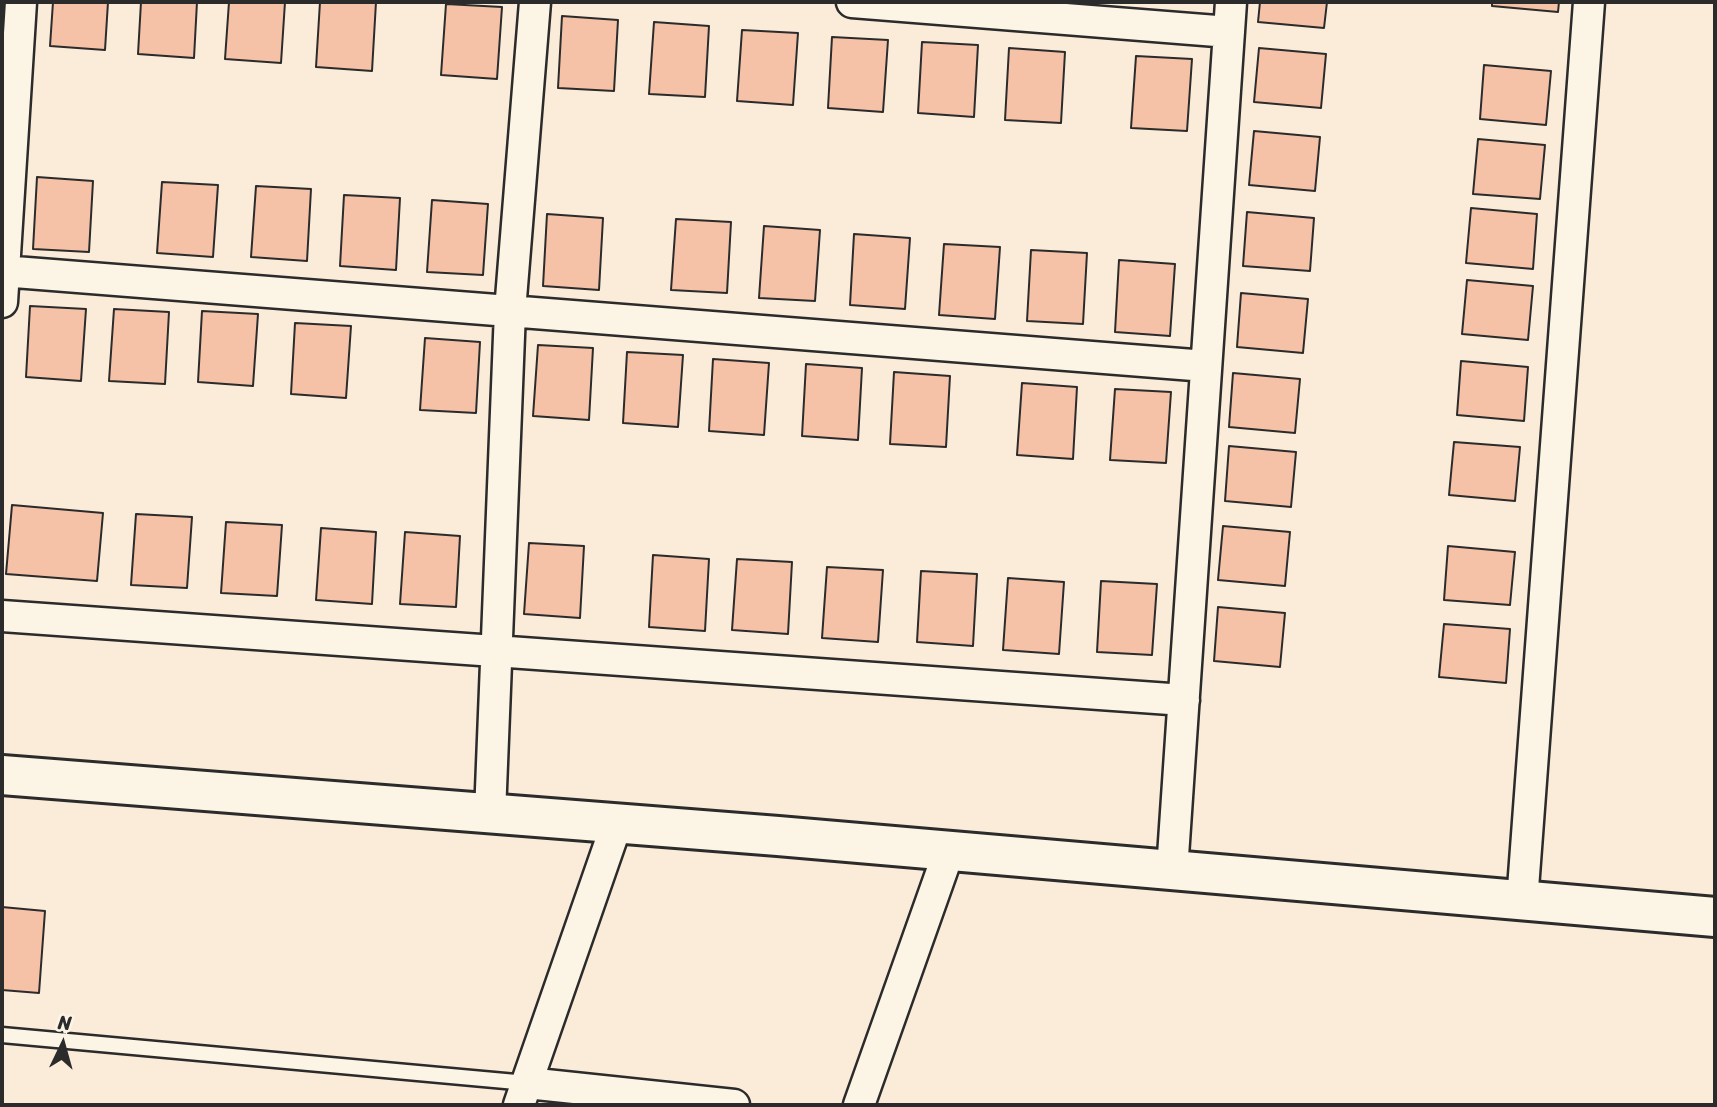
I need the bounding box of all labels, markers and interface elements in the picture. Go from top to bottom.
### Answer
text: N [57,1006,73,1040]
north arrow [28,1009,98,1079]

